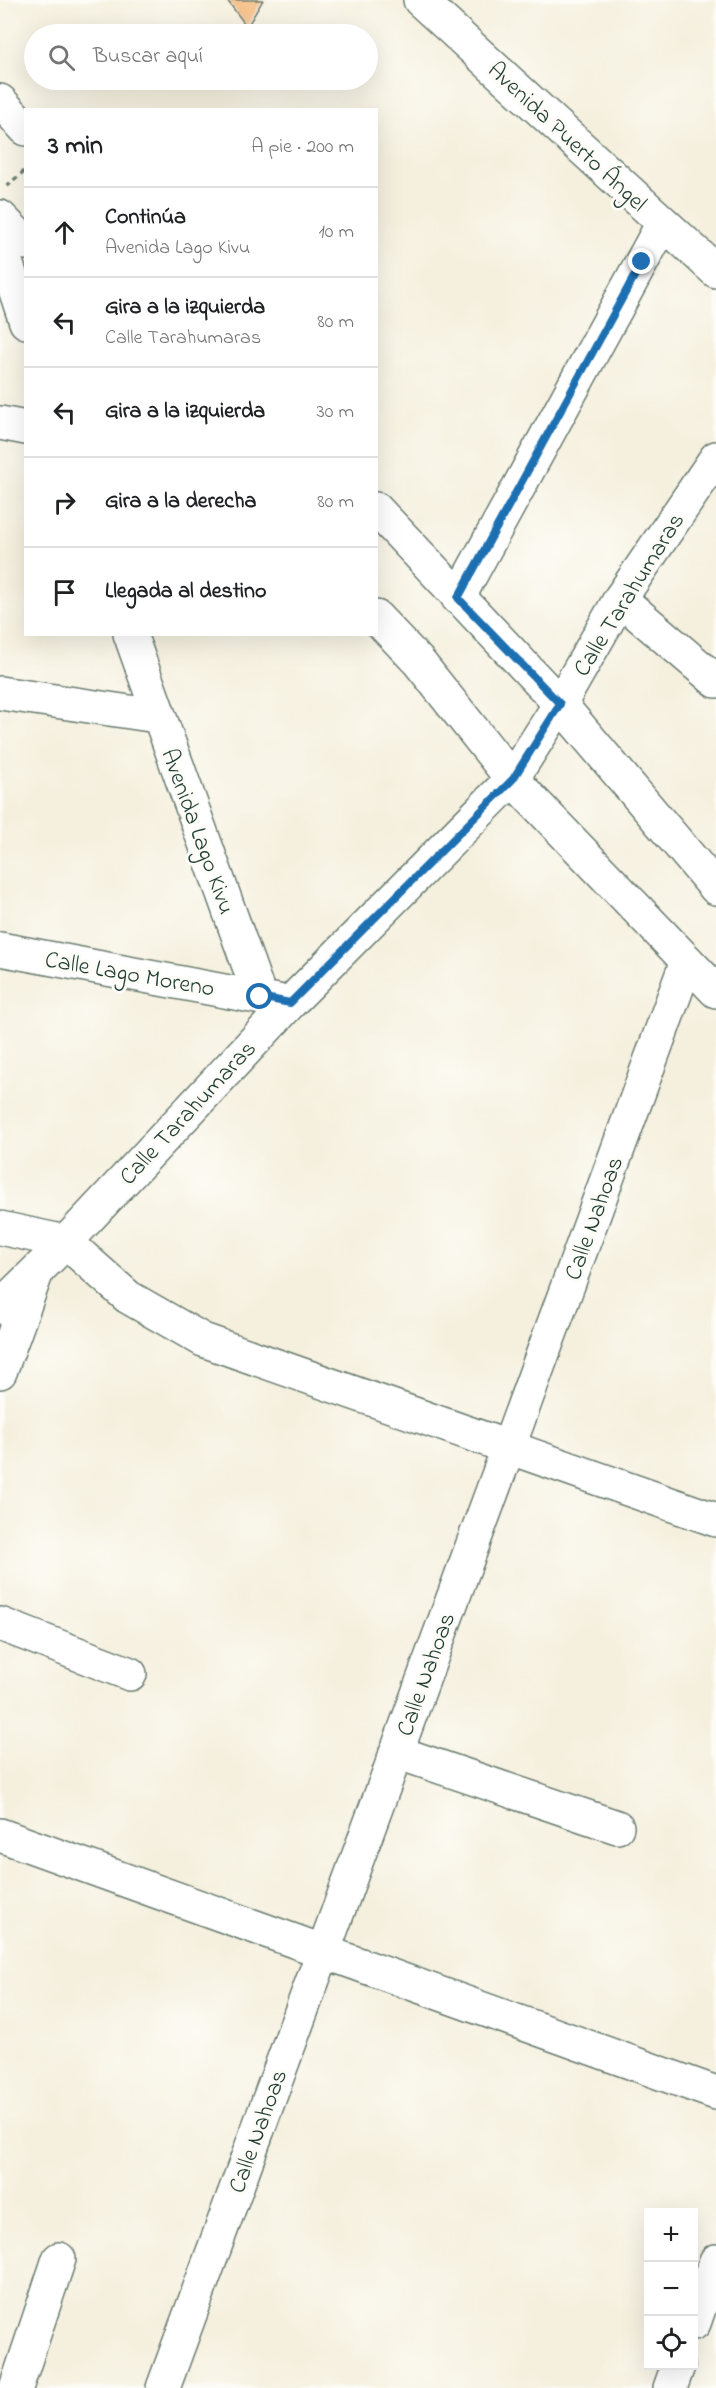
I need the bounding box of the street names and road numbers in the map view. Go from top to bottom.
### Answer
street label: Avenida Puerto Ángel [479,54,654,221]
street label: Calle Tarahumaras [566,507,695,684]
street label: Avenida Lago Kivu [150,744,243,920]
street label: Calle Lago Moreno [42,943,217,1008]
street label: Calle Tarahumaras [112,1033,266,1194]
street label: Calle Nahoas [557,1152,634,1286]
street label: Calle Nahoas [389,1608,466,1742]
street label: Calle Nahoas [221,2065,298,2199]

